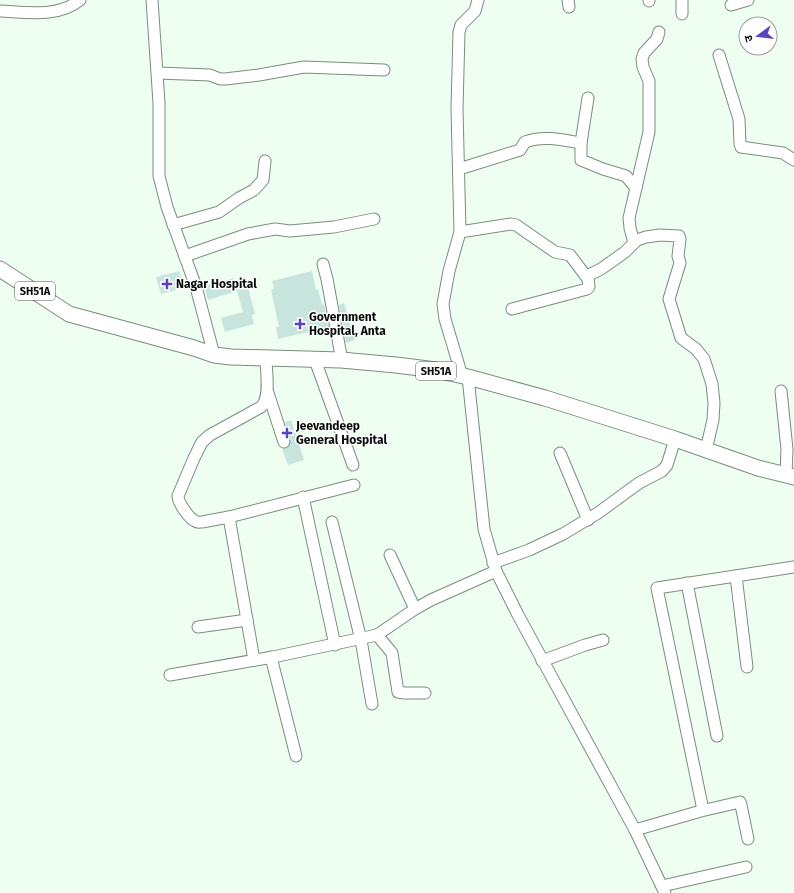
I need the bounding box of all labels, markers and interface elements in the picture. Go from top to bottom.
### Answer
north arrow [738,16,778,56]
text: उ [742,33,756,43]
place label: Nagar Hospital [176,277,257,291]
marker: Nagar Hospital [161,278,173,290]
road number: SH51A [15,282,55,300]
place label: Government Hospital, Anta [309,310,386,338]
marker: Government Hospital, Anta [294,318,306,330]
road number: SH51A [416,362,456,380]
place label: Jeevandeep General Hospital [295,419,387,447]
marker: Jeevandeep General Hospital [281,427,293,439]

